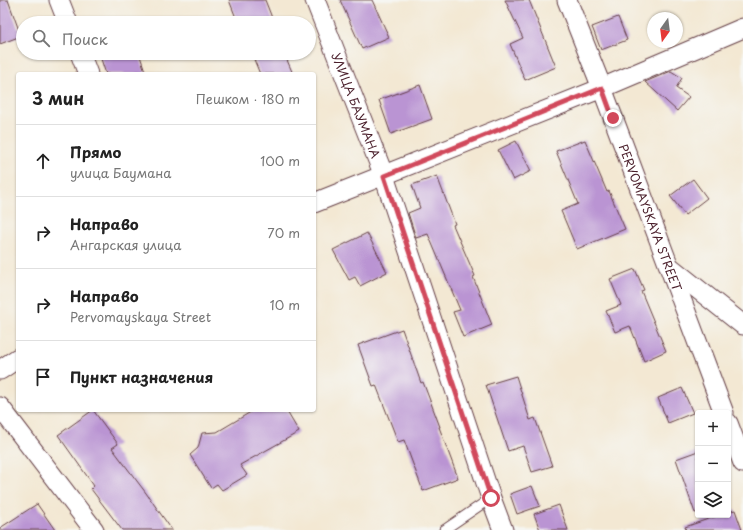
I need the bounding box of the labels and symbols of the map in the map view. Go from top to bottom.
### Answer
north arrow [647,12,683,48]
street label: УЛИЦА БАУМАНА [327,50,385,161]
route end [604,109,622,127]
street label: PERVOMAYSKAYA STREET [615,141,687,294]
route start [482,489,500,507]

